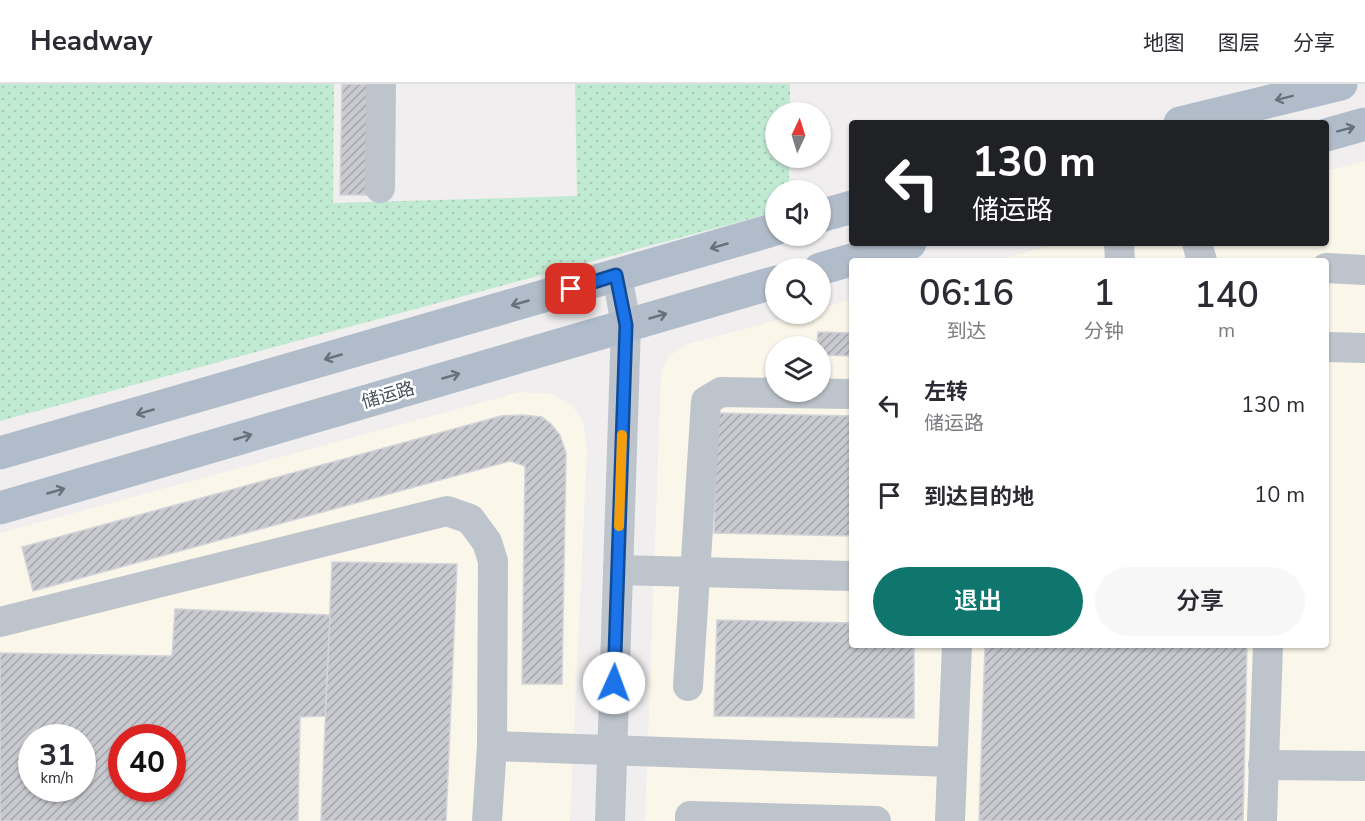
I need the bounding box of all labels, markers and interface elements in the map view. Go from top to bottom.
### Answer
text: Headway [30,22,152,60]
text: 地图 [1143,29,1185,57]
text: 图层 [1218,29,1260,57]
text: 分享 [1293,29,1335,57]
one-way arrow [1275,92,1294,104]
north arrow [765,102,831,168]
map controls [765,102,831,402]
one-way arrow [1336,123,1355,135]
text: 130 m [972,134,1096,191]
icon: left [873,144,951,222]
button: sound [765,180,831,246]
text: 储运路 [972,192,1053,229]
one-way arrow [710,241,729,252]
button: search [765,258,831,324]
pin [545,263,596,314]
text: 06:16 [919,269,1014,318]
text: 1 [1093,269,1115,318]
text: 140 [1194,271,1259,320]
icon: arrive [554,272,587,305]
one-way arrow [511,298,530,309]
one-way arrow [648,310,667,321]
text: m [1218,317,1235,344]
text: 到达 [947,318,987,345]
text: 分钟 [1084,318,1124,345]
button: layers [765,336,831,402]
one-way arrow [324,352,343,363]
one-way arrow [441,370,460,381]
street label: 储运路 [359,376,417,414]
text: 左转 [924,377,968,407]
icon: left [873,389,906,422]
text: 130 m [1241,390,1305,420]
one-way arrow [136,406,155,418]
text: 储运路 [924,410,984,437]
one-way arrow [233,431,252,442]
icon: arrive [873,479,906,512]
text: 10 m [1254,480,1305,510]
text: 到达目的地 [924,482,1034,512]
one-way arrow [46,485,65,496]
button: 退出 [873,567,1083,636]
button: 分享 [1095,567,1305,636]
position arrow [582,651,646,715]
speed limit sign: 40 [108,724,186,802]
text: 31 [39,735,75,776]
text: km/h [40,768,74,788]

